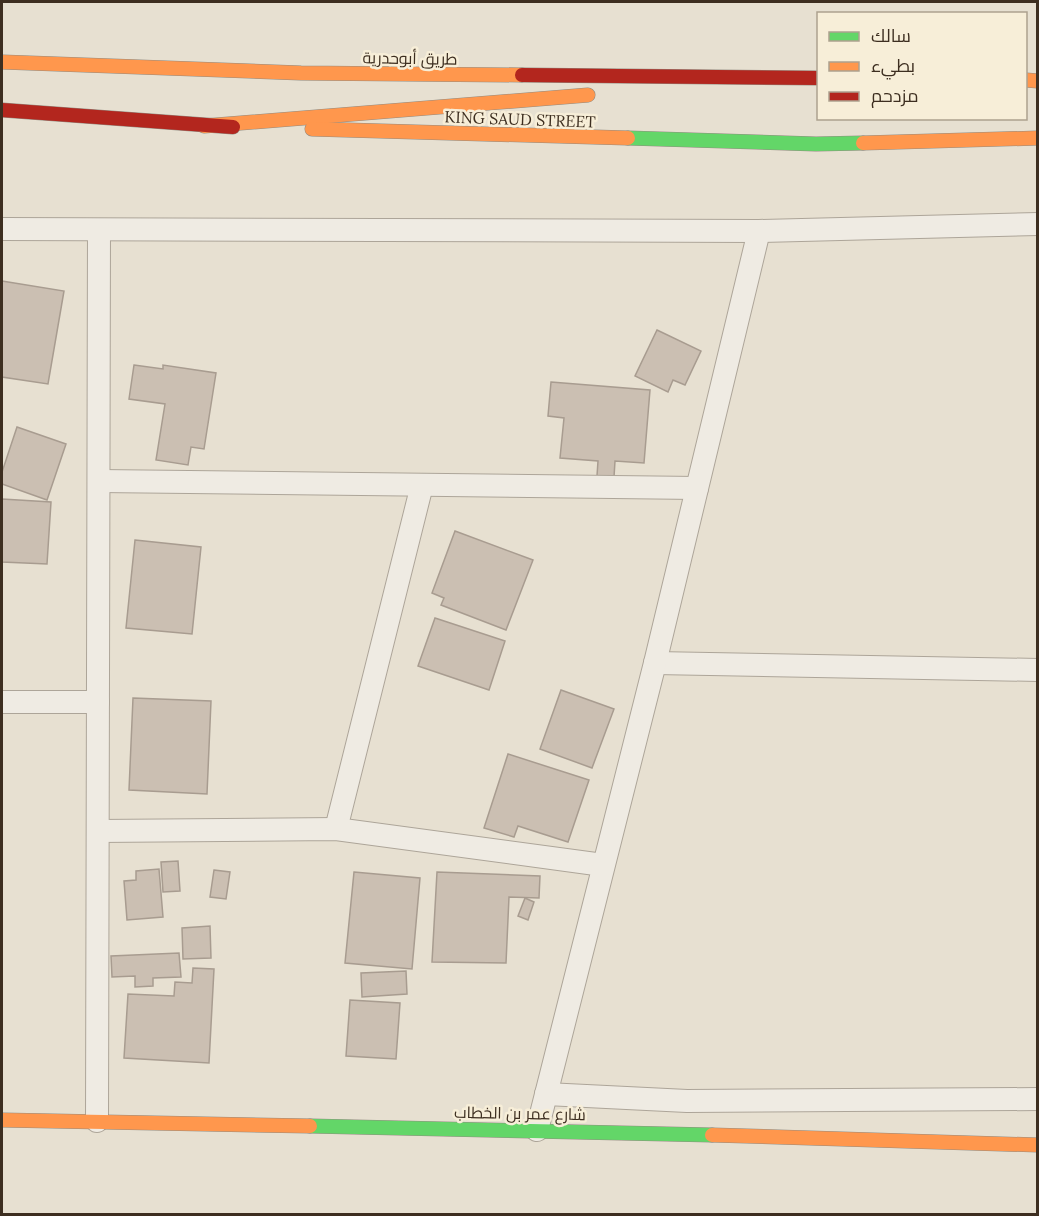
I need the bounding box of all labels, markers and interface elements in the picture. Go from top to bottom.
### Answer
legend [817,12,1027,120]
text: سالك [871,24,911,47]
street label: طريق أبوحدرية [362,47,458,70]
text: بطيء [871,54,915,80]
text: مزدحم [871,84,919,108]
street label: KING SAUD STREET [444,106,596,132]
street label: شارع عمر بن الخطاب [454,1102,586,1126]

